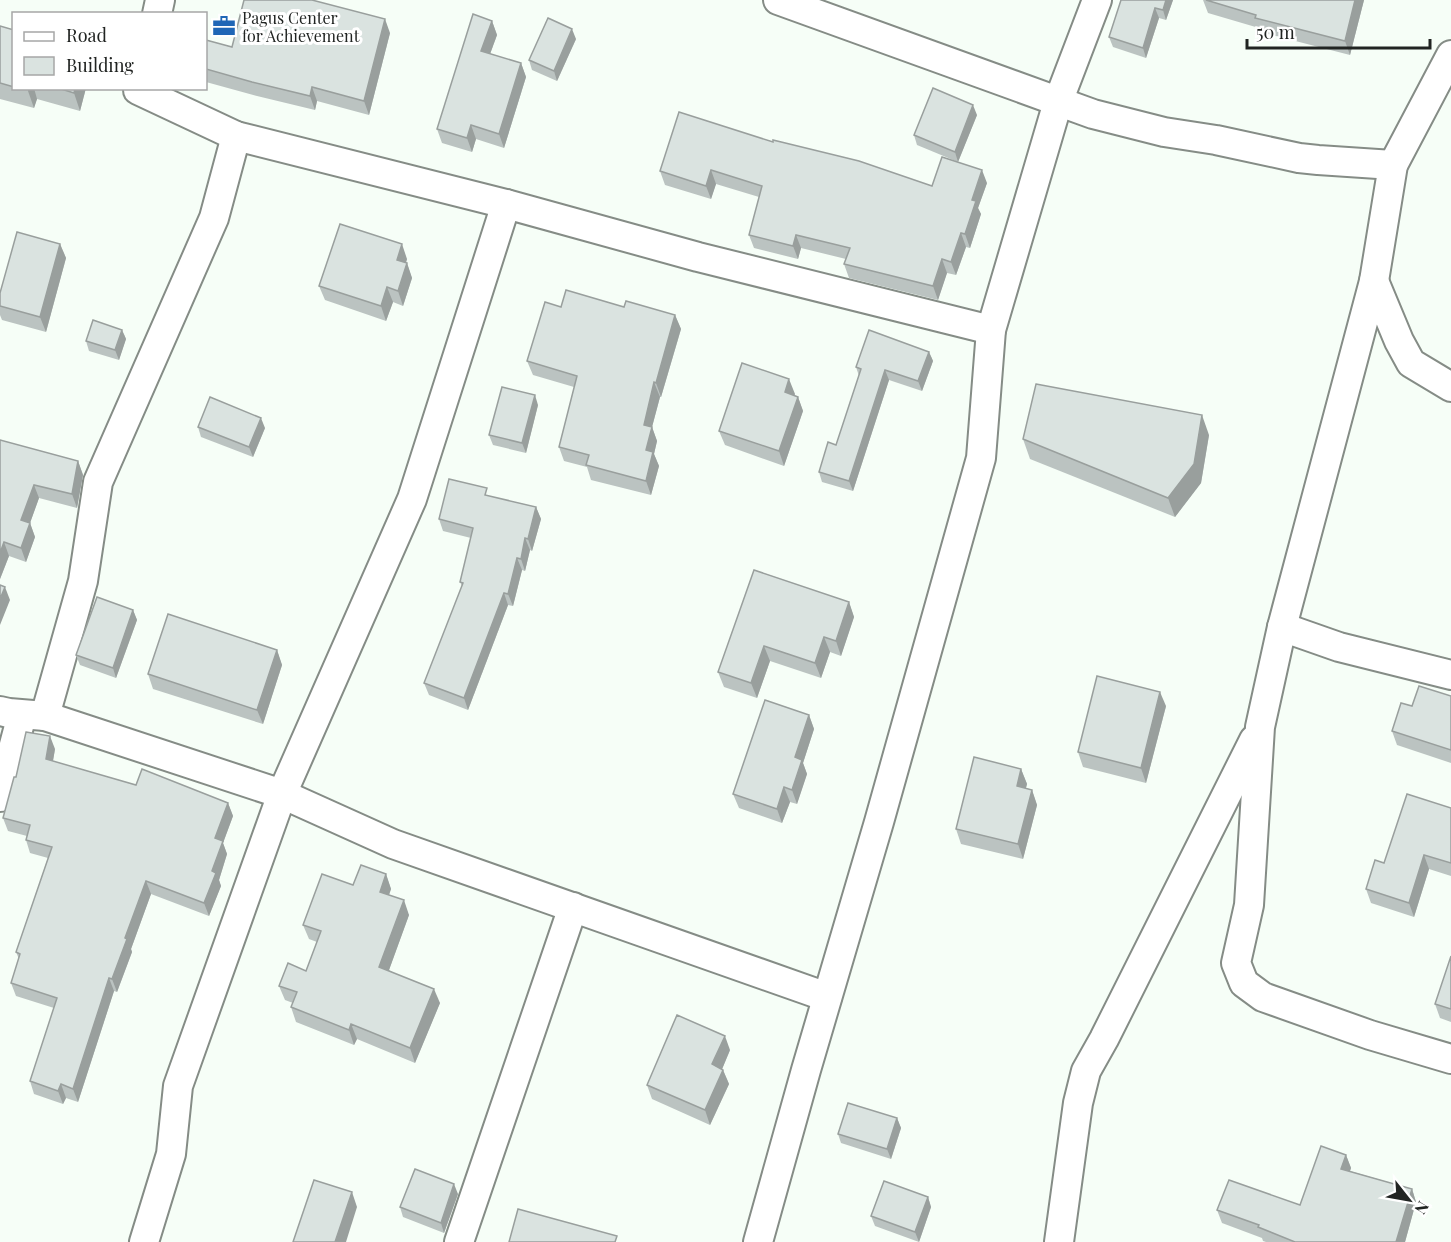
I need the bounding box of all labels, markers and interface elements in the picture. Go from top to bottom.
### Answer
place label: Pagus Center for Achievement [242,7,360,46]
legend [12,12,207,90]
scale bar [1247,12,1430,50]
office icon: Pagus Center for Achievement [211,13,237,39]
text: 50 m [1256,20,1295,44]
text: Road [66,23,107,47]
text: Building [66,53,134,77]
north arrow [1379,1170,1439,1230]
text: N [1410,1198,1434,1219]

